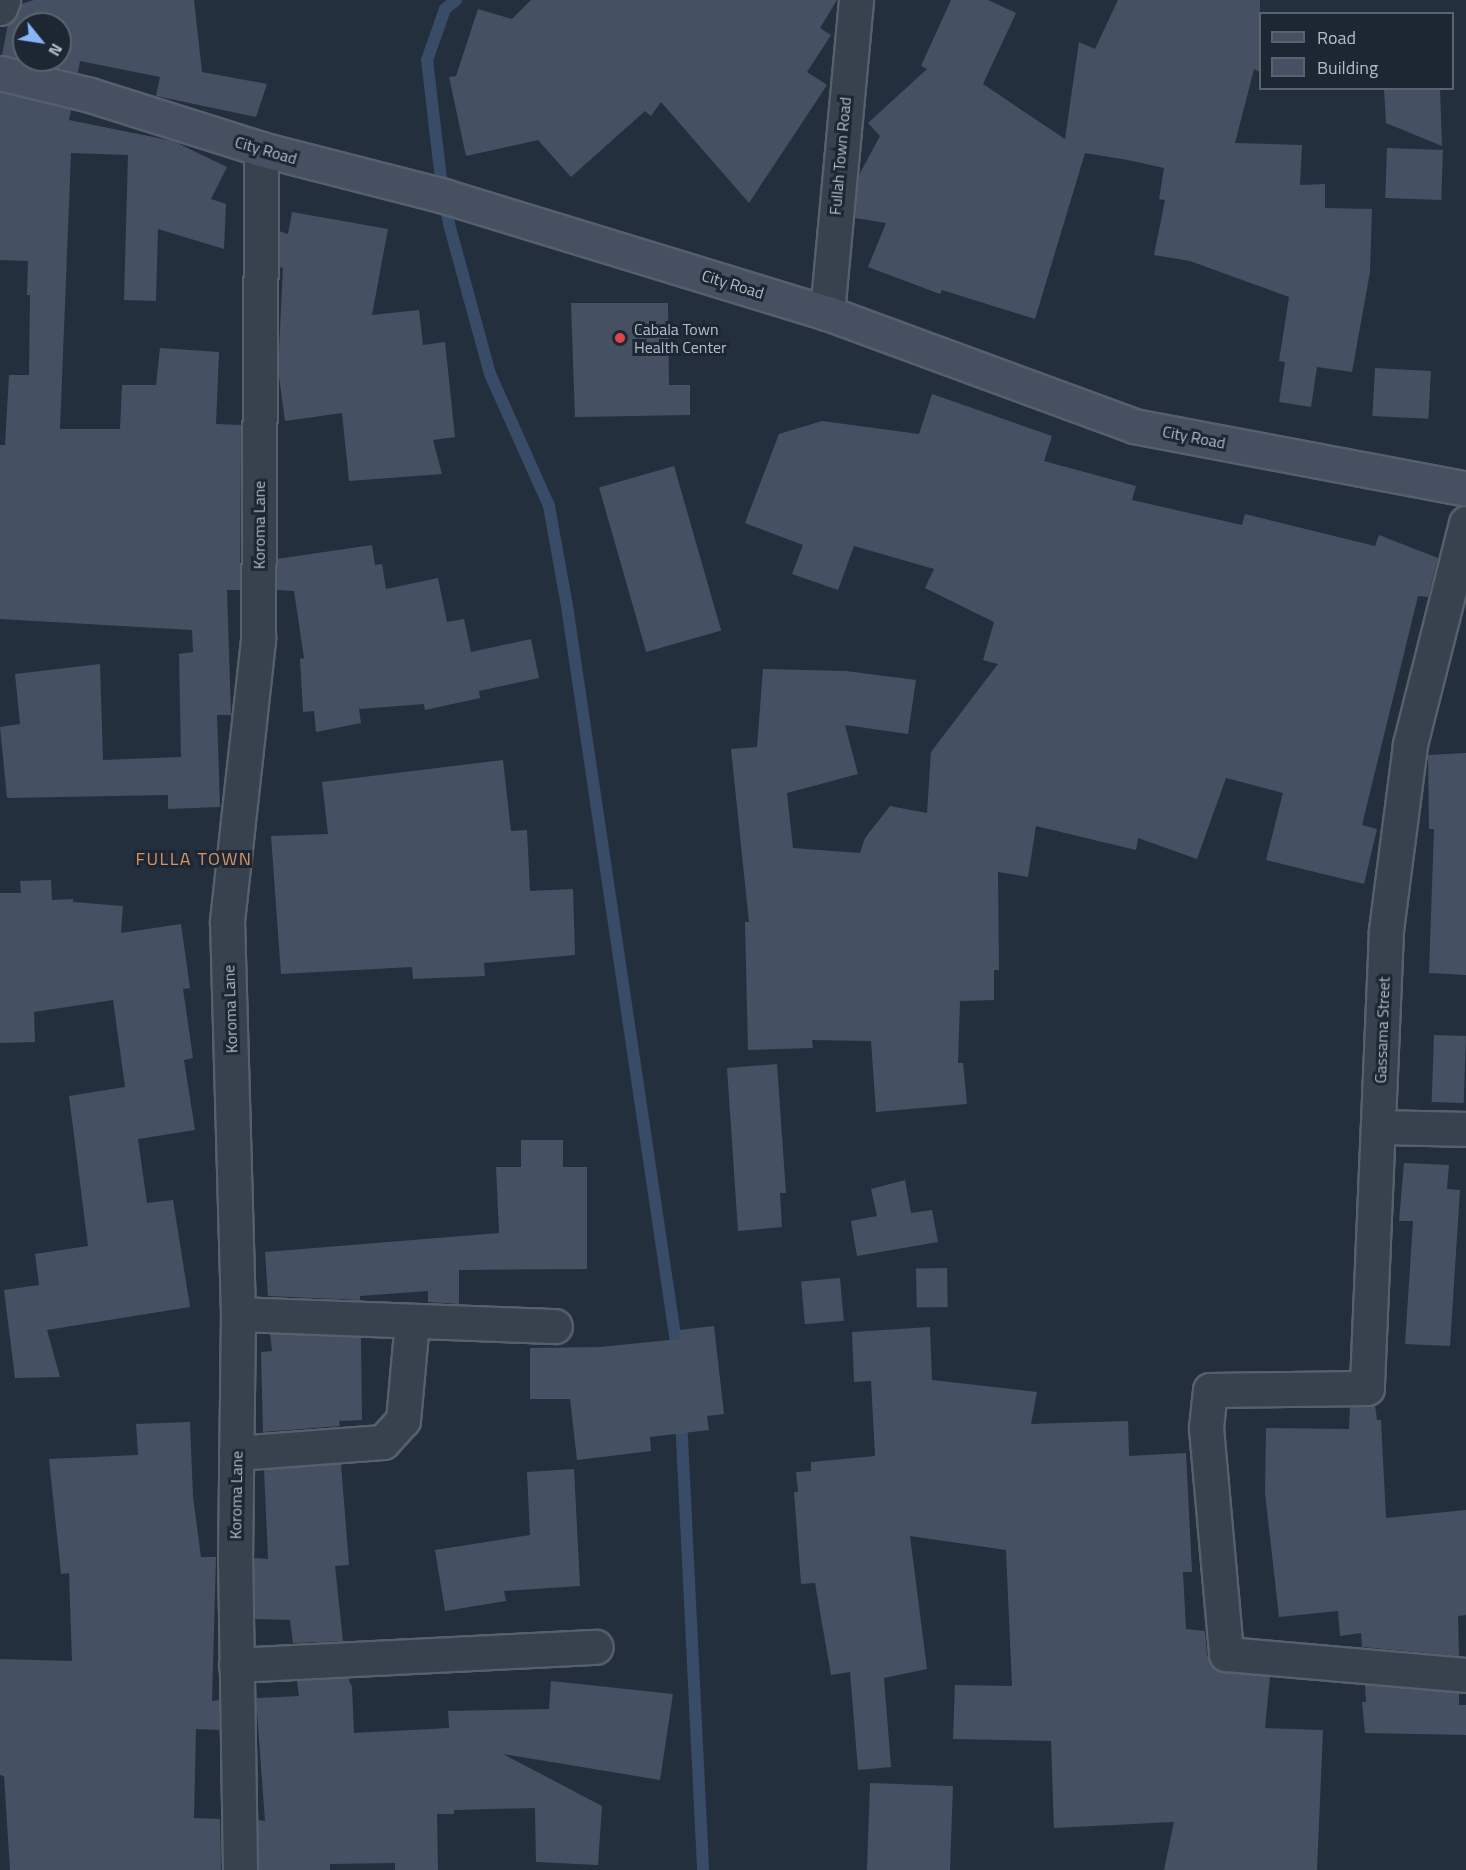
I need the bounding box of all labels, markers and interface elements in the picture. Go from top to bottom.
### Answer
north arrow [12,12,72,72]
legend [1259,12,1454,90]
text: Road [1317,24,1356,51]
text: N [43,39,69,61]
text: Building [1317,54,1378,81]
street label: Fullah Town Road [825,96,855,216]
street label: City Road [233,132,299,168]
street label: City Road [700,266,766,302]
place label: Cabala Town Health Center [634,319,727,357]
marker: Cabala Town Health Center [611,329,629,347]
street label: City Road [1161,421,1227,453]
street label: Koroma Lane [249,481,269,569]
district label: FULLA TOWN [135,848,253,870]
street label: Koroma Lane [219,964,241,1054]
street label: Gassama Street [1371,976,1393,1084]
street label: Koroma Lane [226,1451,246,1539]

